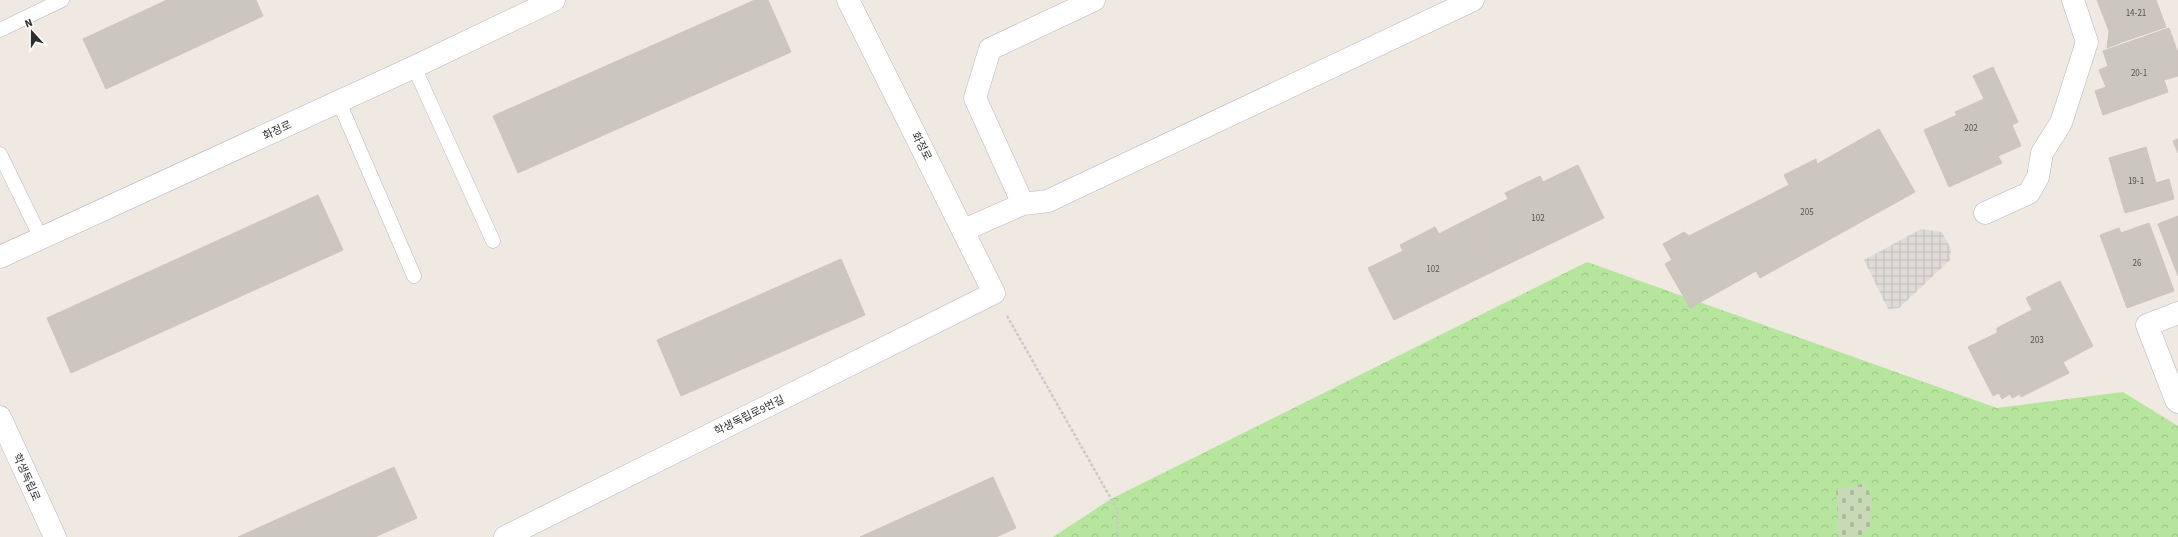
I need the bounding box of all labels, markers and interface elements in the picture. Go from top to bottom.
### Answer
house number: 14-21 [2126,7,2146,20]
north arrow [12,12,52,52]
text: N [22,15,35,31]
house number: 20-1 [2131,67,2147,80]
street label: 화정로 [260,117,294,144]
house number: 202 [1964,122,1978,135]
street label: 화정로 [908,129,935,163]
house number: 19-1 [2128,175,2144,188]
house number: 205 [1800,206,1814,219]
house number: 102 [1531,212,1545,225]
house number: 26 [2133,257,2142,270]
house number: 102 [1426,263,1440,276]
house number: 203 [2030,334,2044,347]
street label: 학생독립로9번길 [712,392,787,439]
street label: 학생독립로 [9,451,44,503]

